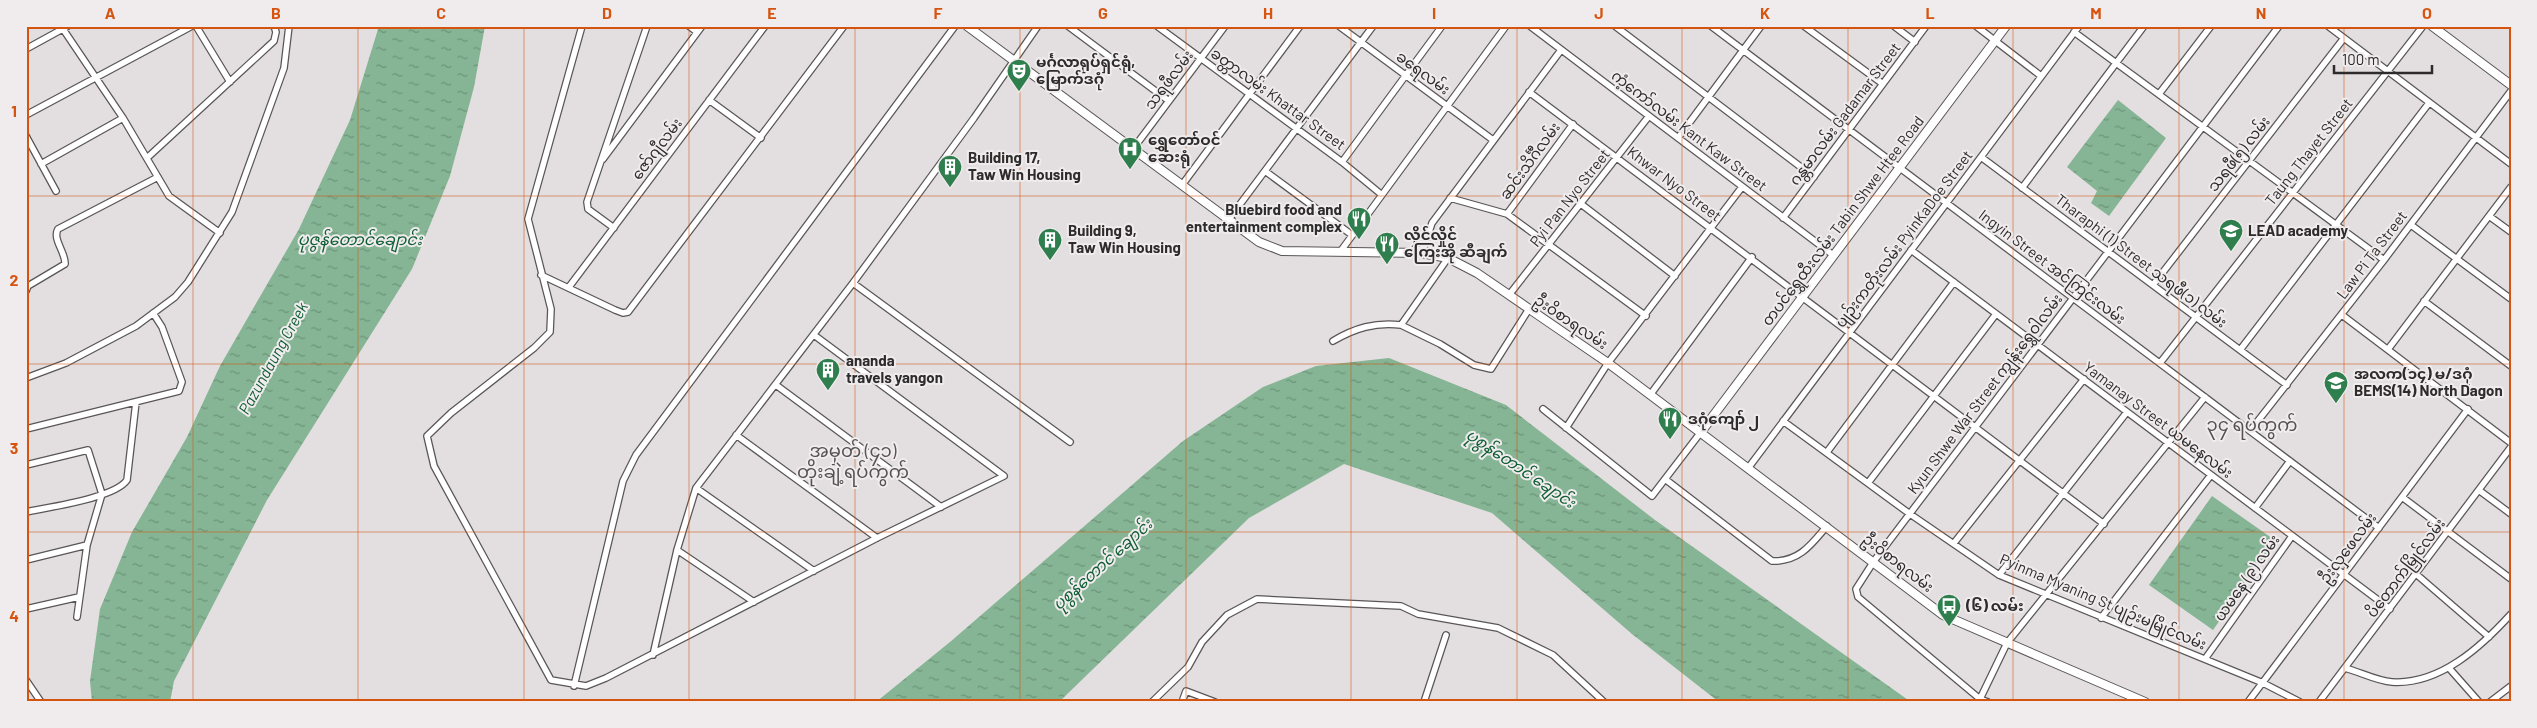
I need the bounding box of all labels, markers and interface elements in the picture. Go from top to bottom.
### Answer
text: A [105,3,116,22]
text: B [271,3,281,22]
text: C [436,3,446,22]
text: D [602,3,612,22]
text: E [767,3,777,22]
text: F [934,3,943,22]
text: G [1098,3,1108,22]
text: H [1263,3,1273,22]
text: I [1432,3,1436,22]
text: J [1594,3,1604,22]
text: K [1760,3,1770,22]
text: L [1925,3,1935,22]
text: M [2090,3,2102,22]
text: N [2256,3,2266,22]
text: O [2422,3,2432,22]
street label: ဂန္တမာလမ်း Gadamar Street [1785,39,1907,191]
scale bar [2334,42,2432,74]
street label: ခတ္တာလမ်း Khattar Street [1205,43,1349,156]
street label: သရဖီလမ်း [1140,46,1200,115]
street label: ခရေလမ်း [1391,47,1454,101]
text: 100 m [2342,50,2380,68]
place label: မင်္ဂလာရုပ်ရှင်ရုံ, မြောက်ဒဂုံ [1036,52,1135,91]
theatre icon: မင်္ဂလာရုပ်ရှင်ရုံ, မြောက်ဒဂုံ [1006,58,1032,92]
street label: ကံ့ကော်လမ်း Kant Kaw Street [1607,66,1771,196]
street label: Taung Thayet Street [2261,94,2356,209]
text: 1 [11,101,17,120]
street label: တပင်ရွှေထီးလမ်း Tabin Shwe Htee Road [1757,112,1930,331]
street label: သရဖီ(၅) လမ်း [2203,112,2276,197]
street label: ဇော်ဂျီလမ်း [627,114,688,185]
street label: ဆင်းသိင်္ဂီလမ်း [1495,118,1563,203]
place label: ရွှေတော်ဝင် ဆေးရုံ [1148,130,1221,169]
hospital icon: ရွှေတော်ဝင် ဆေးရုံ [1117,136,1143,170]
street label: Khwar Nyo Street [1624,142,1725,224]
street label: Pyi Pan Nyo Street [1525,145,1613,250]
street label: ပျဉ်းကတိုးလမ်း PyinKaDoe Street [1831,146,1979,333]
place label: Building 17, Taw Win Housing [968,148,1081,183]
building icon: Building 17, Taw Win Housing [937,154,963,188]
street label: Tharaphi (1) Street သရဖီ(၁) လမ်း [2050,190,2231,334]
place label: Bluebird food and entertainment complex [1186,200,1342,235]
street label: Ingyin Street အင်ကြင်းလမ်း [1973,205,2129,330]
restaurant icon: Bluebird food and entertainment complex [1346,206,1372,240]
street label: Law Pi Ta Street [2332,207,2410,302]
school or university icon: LEAD academy [2218,218,2244,252]
place label: Building 9, Taw Win Housing [1068,221,1181,256]
place label: LEAD academy [2248,221,2348,239]
place label: လှိုင်လှိုင် ကြေးအို ဆီချက် [1404,225,1508,264]
building icon: Building 9, Taw Win Housing [1037,227,1063,261]
water label: ပုဇွန်တောင်ချောင်း [298,228,424,253]
restaurant icon: လှိုင်လှိုင် ကြေးအို ဆီချက် [1374,231,1400,265]
text: 2 [10,270,19,289]
street label: ဦးဝိစာရလမ်း [1529,290,1612,356]
street label: Kyun Shwe War Street ကျွန်းရွှေဝါလမ်း [1903,290,2069,500]
water label: Pazundaung Creek [234,298,311,417]
place label: ananda travels yangon [846,351,943,386]
building icon: ananda travels yangon [815,357,841,391]
street label: Yamanay Street ယမနေလမ်း [2078,357,2237,484]
place label: အလက(၁၄) မ/ဒဂုံ BEMS(14) North Dagon [2354,364,2503,399]
school or university icon: အလက(၁၄) မ/ဒဂုံ BEMS(14) North Dagon [2323,370,2349,404]
restaurant icon: ဒဂုံကျော် ၂ [1657,406,1683,440]
place label: ဒဂုံကျော် ၂ [1688,409,1759,431]
district label: ၃၄ ရပ်ကွက် [2207,412,2297,440]
water label: ပုစွန်တောင် ချောင်း [1460,423,1581,516]
text: 3 [10,438,18,457]
district label: အမှတ် (၄၁) တိုးချဲ့ရပ်ကွက် [797,438,909,487]
street label: ဦးလှဖေလမ်း [2315,509,2383,589]
water label: ပုစွန်တောင် ချောင်း [1047,512,1160,617]
street label: ပိတောက်မြိုင်လမ်း [2362,514,2452,623]
street label: ဦးဝိစာရလမ်း [1857,529,1938,599]
street label: ယမနေ (၉) လမ်း [2210,531,2286,627]
street label: Pyinma Myaning St ပျဉ်းမမြိုင်လမ်း [1996,549,2209,657]
bus stop icon: (၆) လမ်း [1936,593,1962,627]
place label: (၆) လမ်း [1965,596,2024,614]
text: 4 [9,606,19,625]

